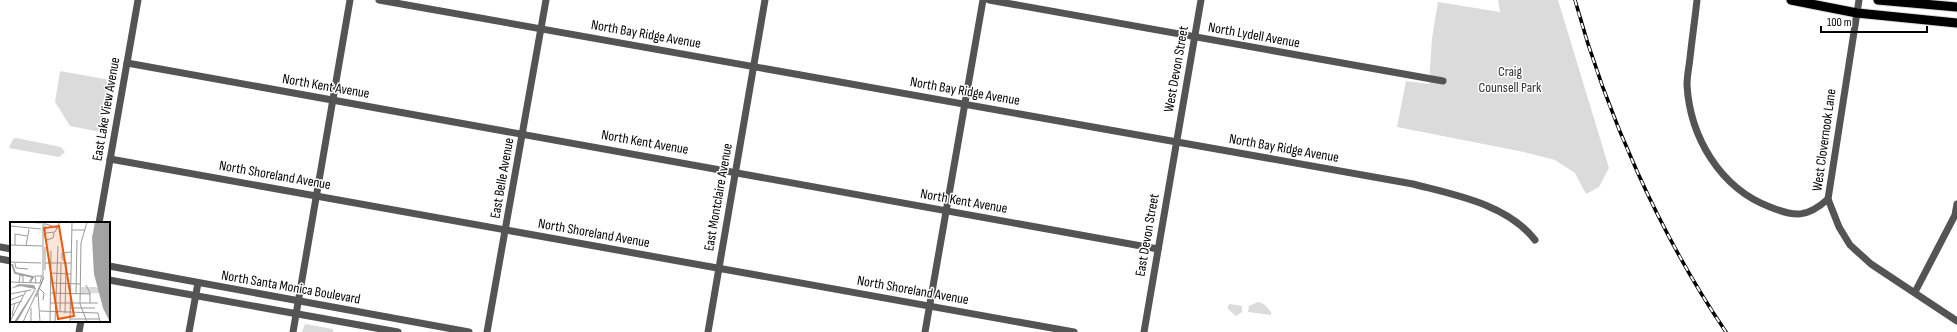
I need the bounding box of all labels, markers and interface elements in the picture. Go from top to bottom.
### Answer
scale bar [1821,8,1927,34]
text: 100 m [1827,15,1852,30]
street label: North Bay Ridge Avenue [590,16,702,52]
street label: North Lydell Avenue [1207,19,1301,51]
street label: West Devon Street [1160,25,1192,113]
street label: East Lake View Avenue [89,56,123,162]
park label: Craig Counsell Park [1479,63,1542,96]
street label: North Kent Avenue [281,70,371,102]
street label: North Bay Ridge Avenue [909,73,1021,109]
street label: West Clovernook Lane [1808,88,1840,192]
street label: North Kent Avenue [600,126,690,158]
street label: North Bay Ridge Avenue [1228,130,1340,166]
street label: East Belle Avenue [487,136,517,220]
street label: East Montclaire Avenue [700,142,736,252]
street label: North Shoreland Avenue [218,157,332,193]
street label: North Kent Avenue [919,185,1009,217]
street label: East Devon Street [1131,192,1163,278]
street label: North Shoreland Avenue [537,215,651,251]
inset map [10,222,110,322]
street label: North Santa Monica Boulevard [220,266,362,308]
street label: North Shoreland Avenue [856,272,970,308]

